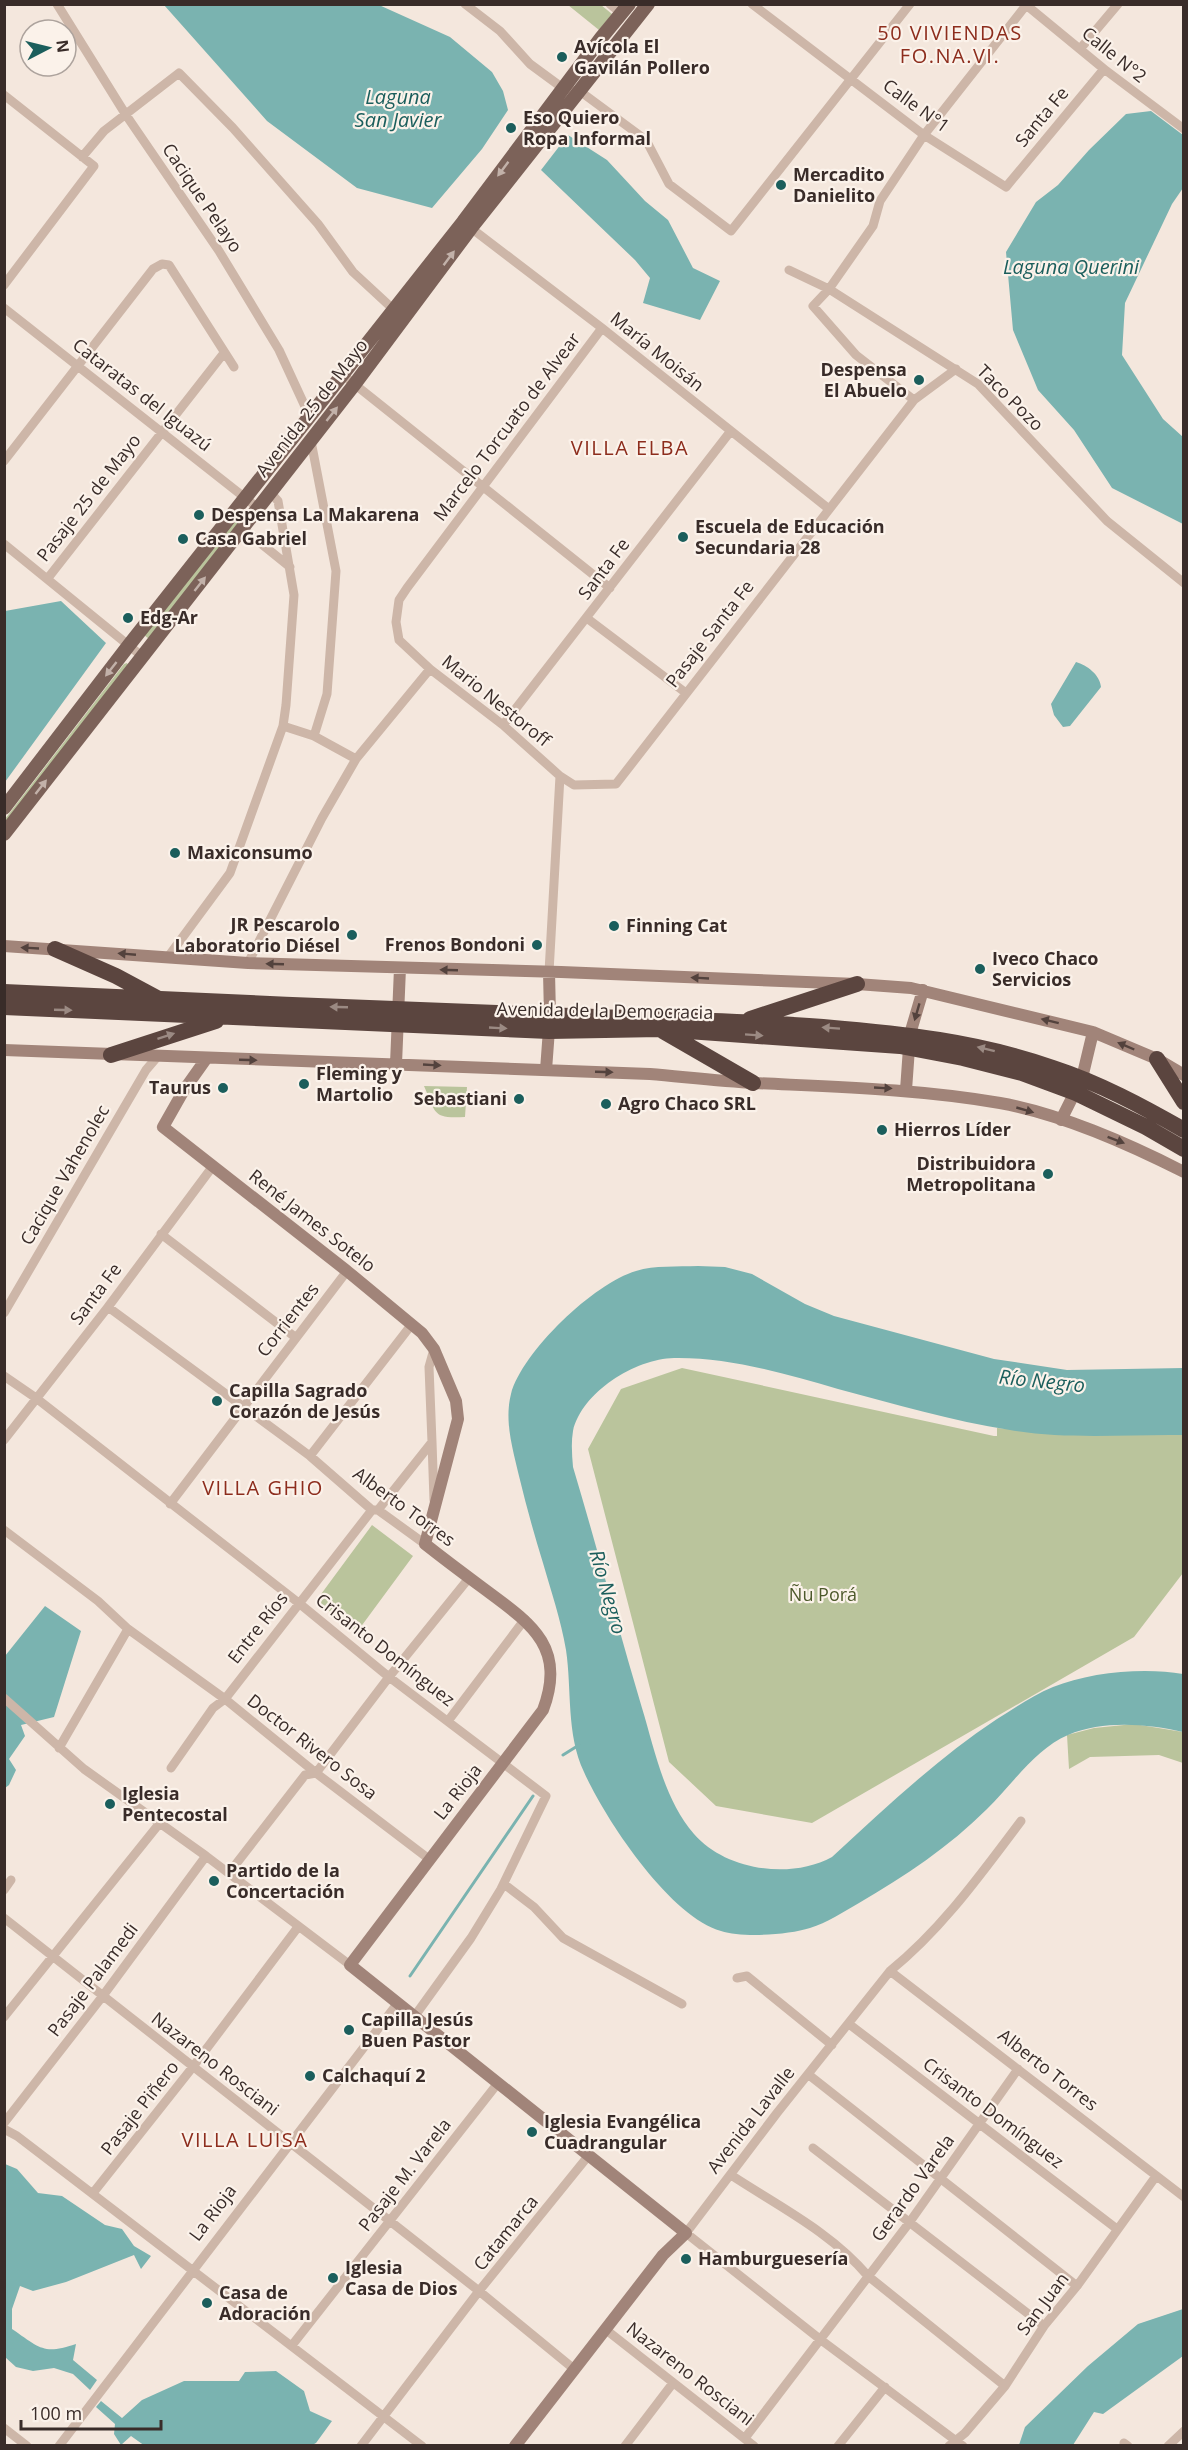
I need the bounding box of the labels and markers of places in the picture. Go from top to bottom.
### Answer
place label: Avícola El Gavilán Pollero [574,34,710,79]
marker: Avícola El Gavilán Pollero [555,50,569,64]
place label: Eso Quiero Ropa Informal [523,105,651,150]
marker: Eso Quiero Ropa Informal [504,121,518,135]
place label: Mercadito Danielito [793,162,885,207]
marker: Mercadito Danielito [774,178,788,192]
place label: Despensa El Abuelo [820,357,907,402]
marker: Despensa El Abuelo [912,373,926,387]
place label: Despensa La Makarena [211,502,419,526]
marker: Despensa La Makarena [192,508,206,522]
place label: Escuela de Educación Secundaria 28 [695,514,885,559]
place label: Casa Gabriel [195,526,307,550]
marker: Escuela de Educación Secundaria 28 [676,530,690,544]
marker: Casa Gabriel [176,532,190,546]
place label: Edg-Ar [140,605,198,629]
marker: Edg-Ar [121,611,135,625]
place label: Maxiconsumo [187,840,313,864]
marker: Maxiconsumo [168,846,182,860]
place label: JR Pescarolo Laboratorio Diésel [174,912,340,957]
place label: Finning Cat [626,913,728,937]
marker: Finning Cat [607,919,621,933]
marker: JR Pescarolo Laboratorio Diésel [345,928,359,942]
place label: Frenos Bondoni [385,932,525,956]
marker: Frenos Bondoni [530,938,544,952]
place label: Iveco Chaco Servicios [992,946,1098,991]
marker: Iveco Chaco Servicios [973,962,987,976]
place label: Fleming y Martolio [316,1061,403,1106]
place label: Taurus [149,1075,211,1099]
marker: Fleming y Martolio [297,1077,311,1091]
marker: Taurus [216,1081,230,1095]
place label: Sebastiani [414,1086,507,1110]
place label: Agro Chaco SRL [618,1091,756,1115]
marker: Sebastiani [512,1092,526,1106]
marker: Agro Chaco SRL [599,1097,613,1111]
place label: Hierros Líder [894,1117,1011,1141]
marker: Hierros Líder [875,1123,889,1137]
place label: Distribuidora Metropolitana [906,1151,1036,1196]
marker: Distribuidora Metropolitana [1041,1167,1055,1181]
place label: Capilla Sagrado Corazón de Jesús [229,1378,380,1423]
marker: Capilla Sagrado Corazón de Jesús [210,1394,224,1408]
place label: Iglesia Pentecostal [122,1781,228,1826]
marker: Iglesia Pentecostal [103,1797,117,1811]
place label: Partido de la Concertación [226,1858,345,1903]
marker: Partido de la Concertación [207,1874,221,1888]
place label: Capilla Jesús Buen Pastor [361,2007,473,2052]
marker: Capilla Jesús Buen Pastor [342,2023,356,2037]
place label: Calchaquí 2 [322,2063,425,2087]
marker: Calchaquí 2 [303,2069,317,2083]
place label: Iglesia Evangélica Cuadrangular [544,2109,701,2154]
marker: Iglesia Evangélica Cuadrangular [525,2125,539,2139]
place label: Hamburguesería [698,2246,848,2270]
marker: Hamburguesería [679,2252,693,2266]
place label: Iglesia Casa de Dios [345,2255,458,2300]
marker: Iglesia Casa de Dios [326,2271,340,2285]
place label: Casa de Adoración [219,2280,311,2325]
marker: Casa de Adoración [200,2296,214,2310]

